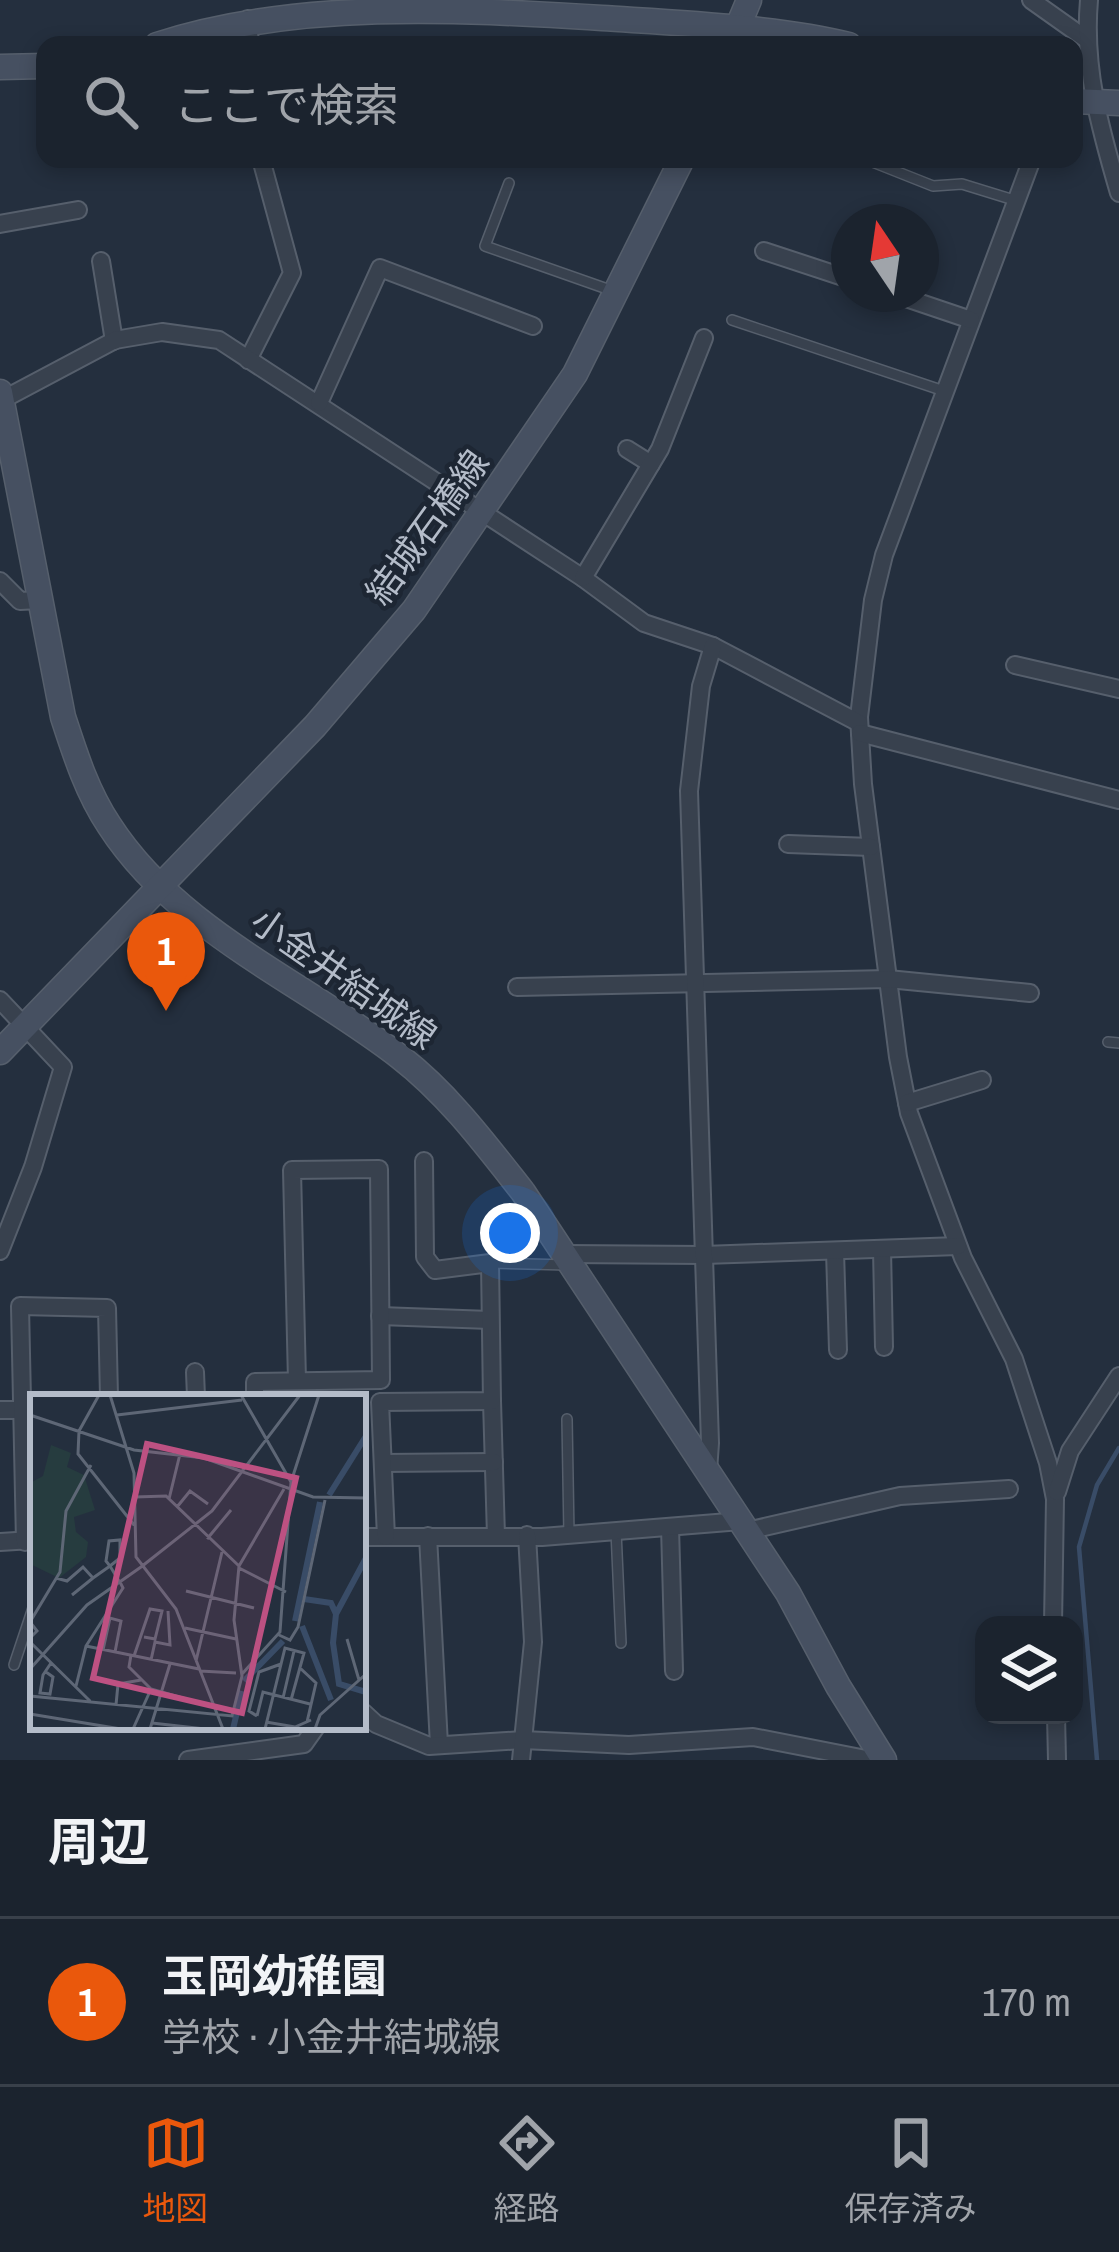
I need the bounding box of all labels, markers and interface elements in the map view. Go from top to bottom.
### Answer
search box [36,36,1083,168]
icon: search [78,69,144,135]
text: ここで検索 [174,74,399,135]
north arrow [831,204,939,312]
street label: 結城石橋線 [355,440,499,614]
street label: 小金井結城線 [242,896,446,1060]
pin: 1 [127,912,205,1011]
your location [480,1203,540,1263]
inset map [30,1394,366,1730]
map controls [975,1616,1083,1724]
button: layers [975,1616,1083,1724]
text: 周辺 [48,1807,150,1876]
text: 玉岡幼稚園 [162,1945,387,2006]
text: 1 [78,1976,96,2028]
text: 170 m [982,1976,1071,2028]
text: 学校 · 小金井結城線 [162,2011,501,2063]
tab: 地図 [143,2110,209,2230]
tab: 経路 [494,2110,560,2230]
tab: 保存済み [845,2110,977,2230]

